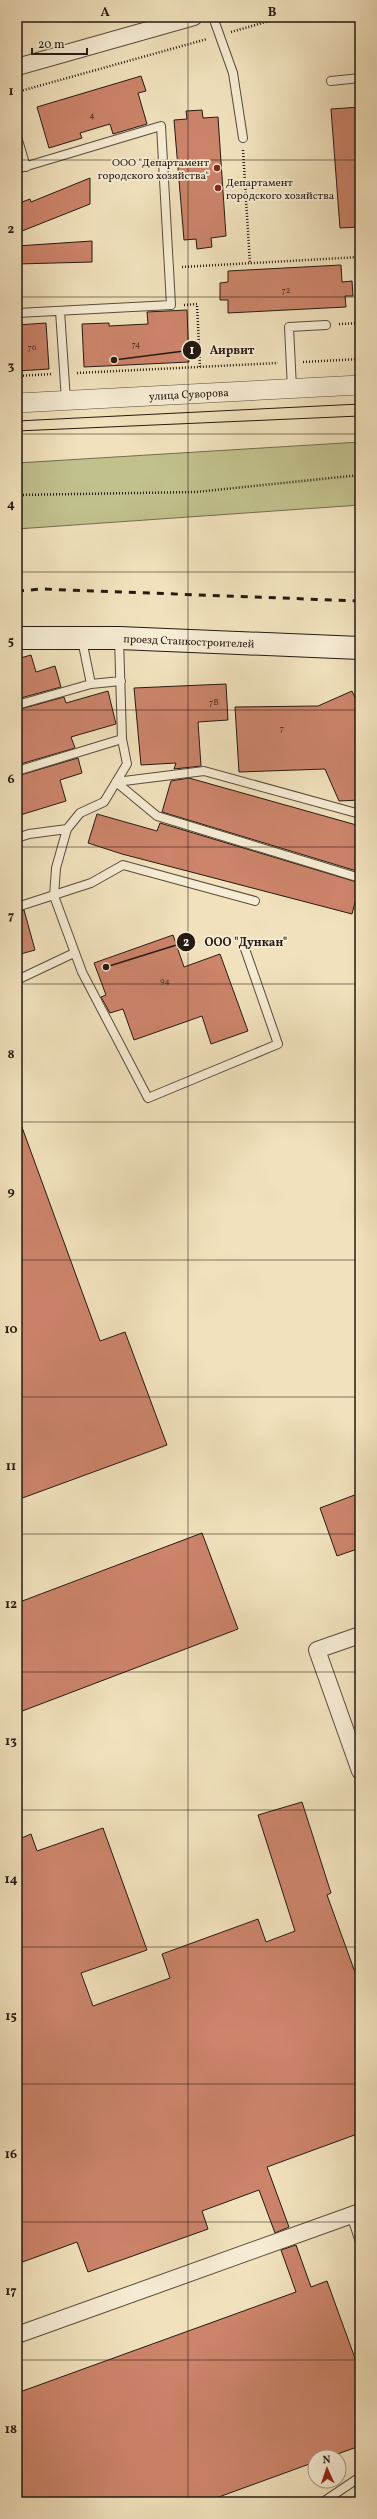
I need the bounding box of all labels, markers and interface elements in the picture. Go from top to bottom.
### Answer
text: A [100,4,110,22]
text: B [268,4,277,22]
scale bar [32,30,87,56]
text: 20 m [38,37,65,53]
text: 1 [8,83,14,101]
house number: 4 [89,109,95,122]
place label: ООО "Департамент городского хозяйства" [98,156,209,184]
marker: ООО "Департамент городского хозяйства" [212,163,222,173]
place label: Департамент городского хозяйства [226,176,335,204]
marker: Департамент городского хозяйства [213,183,223,193]
text: 2 [8,221,15,239]
house number: 72 [281,284,291,297]
house number: 74 [132,338,140,351]
callout: Аирвит [182,338,263,362]
house number: 76 [28,341,37,354]
text: 1 [190,343,195,359]
text: Аирвит [210,343,255,359]
text: 3 [8,358,15,376]
street label: улица Суворова [148,386,230,405]
text: 4 [7,496,15,514]
street label: проезд Станкостроителей [123,632,255,653]
text: 5 [8,633,14,651]
house number: 7В [209,696,219,709]
house number: 7 [280,722,284,735]
text: 6 [7,771,15,789]
text: 7 [8,908,14,926]
callout: ООО "Дункан" [176,930,295,954]
text: 2 [183,935,189,951]
text: ООО "Дункан" [205,935,287,951]
house number: 94 [160,975,170,988]
text: 8 [7,1046,15,1064]
text: 9 [7,1183,15,1201]
text: 10 [4,1321,18,1339]
text: 11 [6,1458,16,1476]
text: 12 [5,1596,17,1614]
text: 13 [5,1733,17,1751]
text: 14 [4,1871,18,1889]
text: 15 [5,2008,17,2026]
text: 16 [5,2146,17,2164]
text: 17 [5,2283,17,2301]
text: 18 [5,2421,17,2439]
north arrow [307,2449,347,2489]
text: N [322,2453,331,2468]

